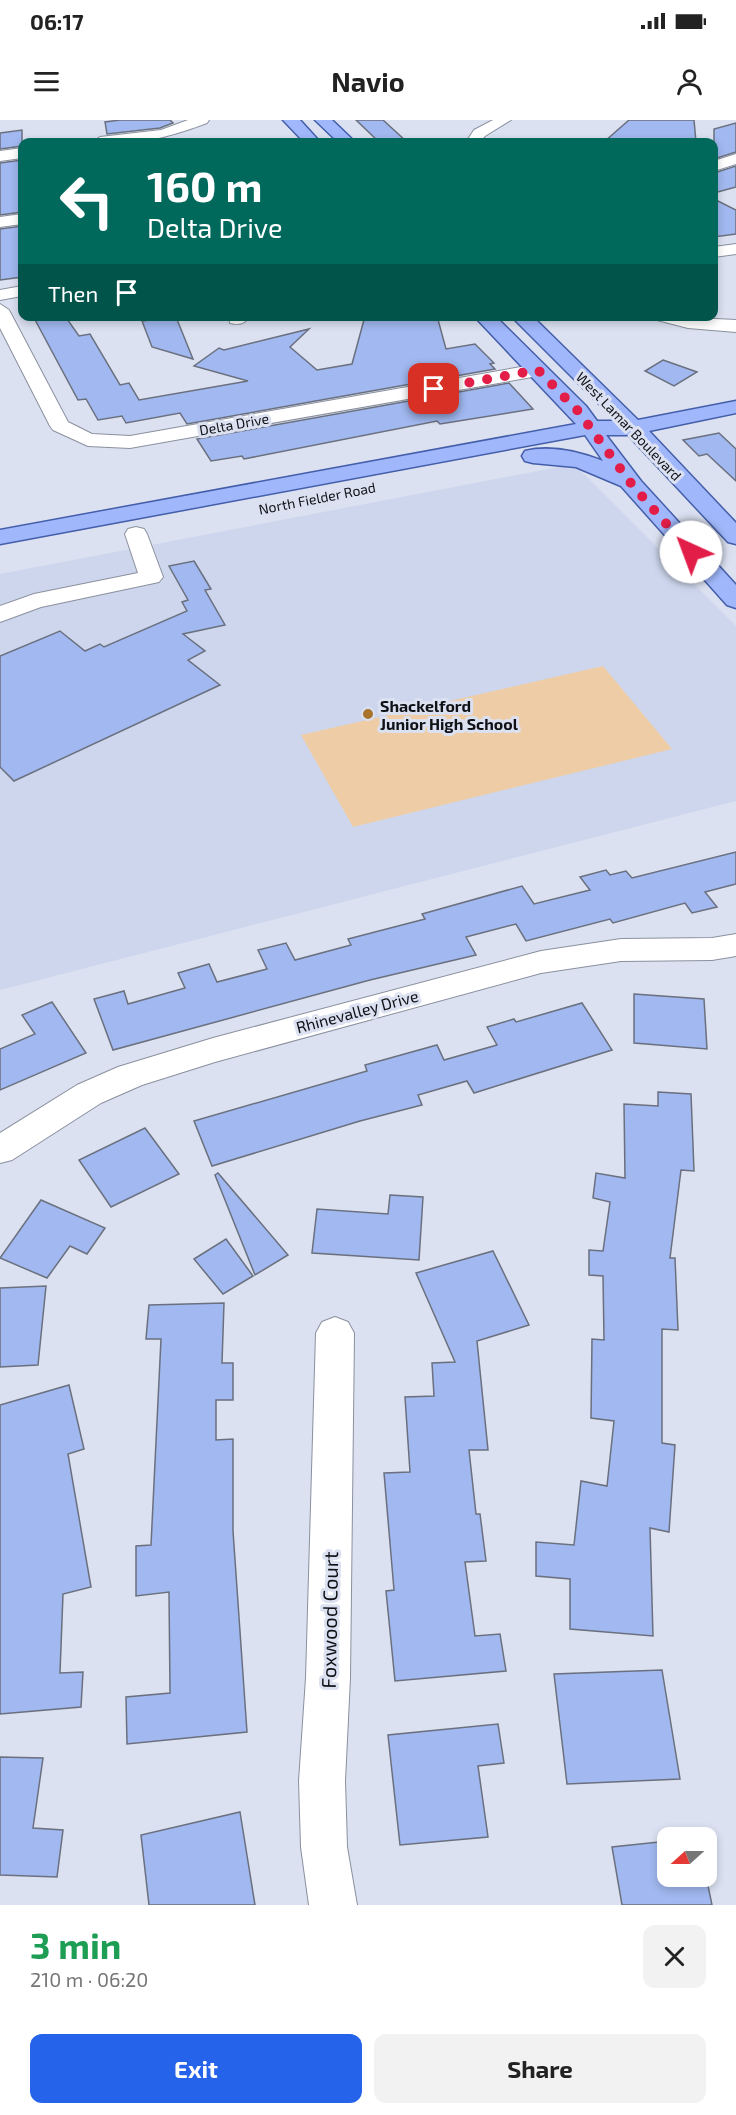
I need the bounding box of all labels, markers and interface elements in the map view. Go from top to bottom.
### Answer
text: 06:17 [30,8,84,34]
icon: menu [30,65,63,98]
text: Navio [331,65,405,97]
icon: person [673,65,706,98]
text: 160 m [147,160,263,210]
icon: left [48,162,126,240]
text: Delta Drive [147,211,283,243]
icon: arrive [110,276,143,309]
text: Then [48,280,98,306]
pin [408,363,459,414]
street label: West Lamar Boulevard [573,368,685,484]
icon: arrive [417,372,450,405]
street label: Delta Drive [198,410,270,438]
street label: North Fielder Road [257,478,377,518]
position arrow [659,520,723,584]
place label: Shackelford Junior High School [380,696,519,733]
marker: Shackelford Junior High School [361,707,375,721]
street label: Rhinevalley Drive [294,986,420,1036]
street label: Foxwood Court [316,1551,342,1689]
north arrow [657,1827,717,1887]
map controls [657,1827,717,1887]
text: 3 min [30,1923,121,1966]
button: close [643,1925,706,1988]
text: 210 m · 06:20 [30,1967,148,1991]
button: Exit [30,2034,362,2103]
button: Share [374,2034,706,2103]

